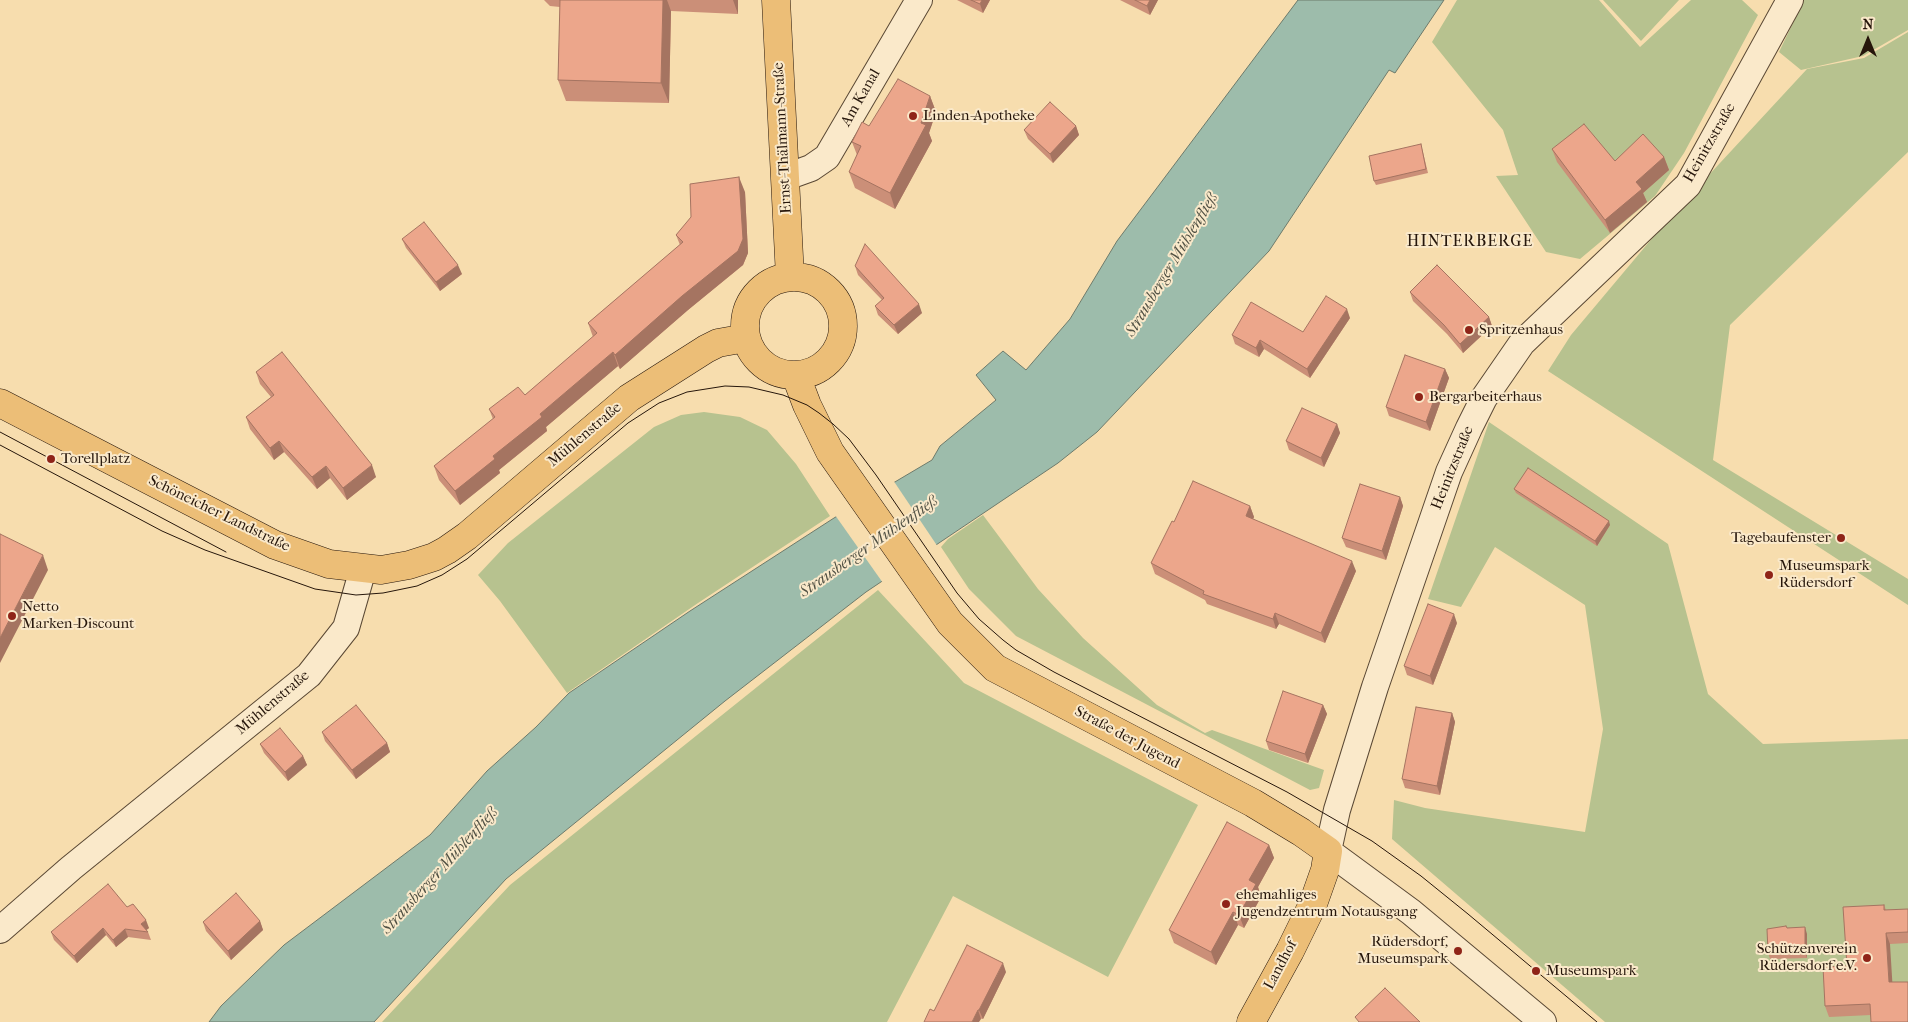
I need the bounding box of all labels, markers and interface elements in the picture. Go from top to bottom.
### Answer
north arrow [1843,15,1893,65]
text: N [1863,16,1873,33]
street label: Ernst-Thälmann-Straße [770,62,796,214]
street label: Am Kanal [837,66,885,130]
street label: Heinitzstraße [1680,100,1740,186]
place label: Linden-Apotheke [923,107,1035,125]
marker: Linden-Apotheke [907,110,919,122]
water label: Strausberger Mühlenfließ [1121,190,1223,340]
district label: HINTERBERGE [1405,232,1535,252]
place label: Spritzenhaus [1479,321,1563,339]
marker: Spritzenhaus [1463,324,1475,336]
place label: Bergarbeiterhaus [1429,388,1542,406]
marker: Bergarbeiterhaus [1413,391,1425,403]
street label: Mühlenstraße [545,399,625,471]
street label: Heinitzstraße [1428,424,1478,512]
place label: Torellplatz [61,450,130,468]
marker: Torellplatz [45,453,57,465]
street label: Schöneicher Landstraße [145,472,293,556]
water label: Strausberger Mühlenfließ [796,492,942,602]
place label: Tagebaufenster [1731,529,1831,547]
marker: Tagebaufenster [1835,532,1847,544]
place label: Museumspark Rüdersdorf [1779,557,1870,592]
marker: Museumspark Rüdersdorf [1763,569,1775,581]
place label: Netto Marken-Discount [22,598,134,633]
marker: Netto Marken-Discount [6,610,18,622]
street label: Mühlenstraße [233,667,313,739]
street label: Straße der Jugend [1071,703,1183,773]
water label: Strausberger Mühlenfließ [378,803,502,939]
place label: ehemahliges Jugendzentrum Notausgang [1236,886,1417,921]
marker: ehemahliges Jugendzentrum Notausgang [1220,898,1232,910]
place label: Rüdersdorf, Museumspark [1357,933,1448,968]
street label: Landhof [1260,937,1302,993]
place label: Schützenverein Rüdersdorf e.V. [1757,940,1857,975]
marker: Rüdersdorf, Museumspark [1452,945,1464,957]
marker: Schützenverein Rüdersdorf e.V. [1861,952,1873,964]
place label: Museumspark [1546,962,1637,980]
marker: Museumspark [1530,965,1542,977]

